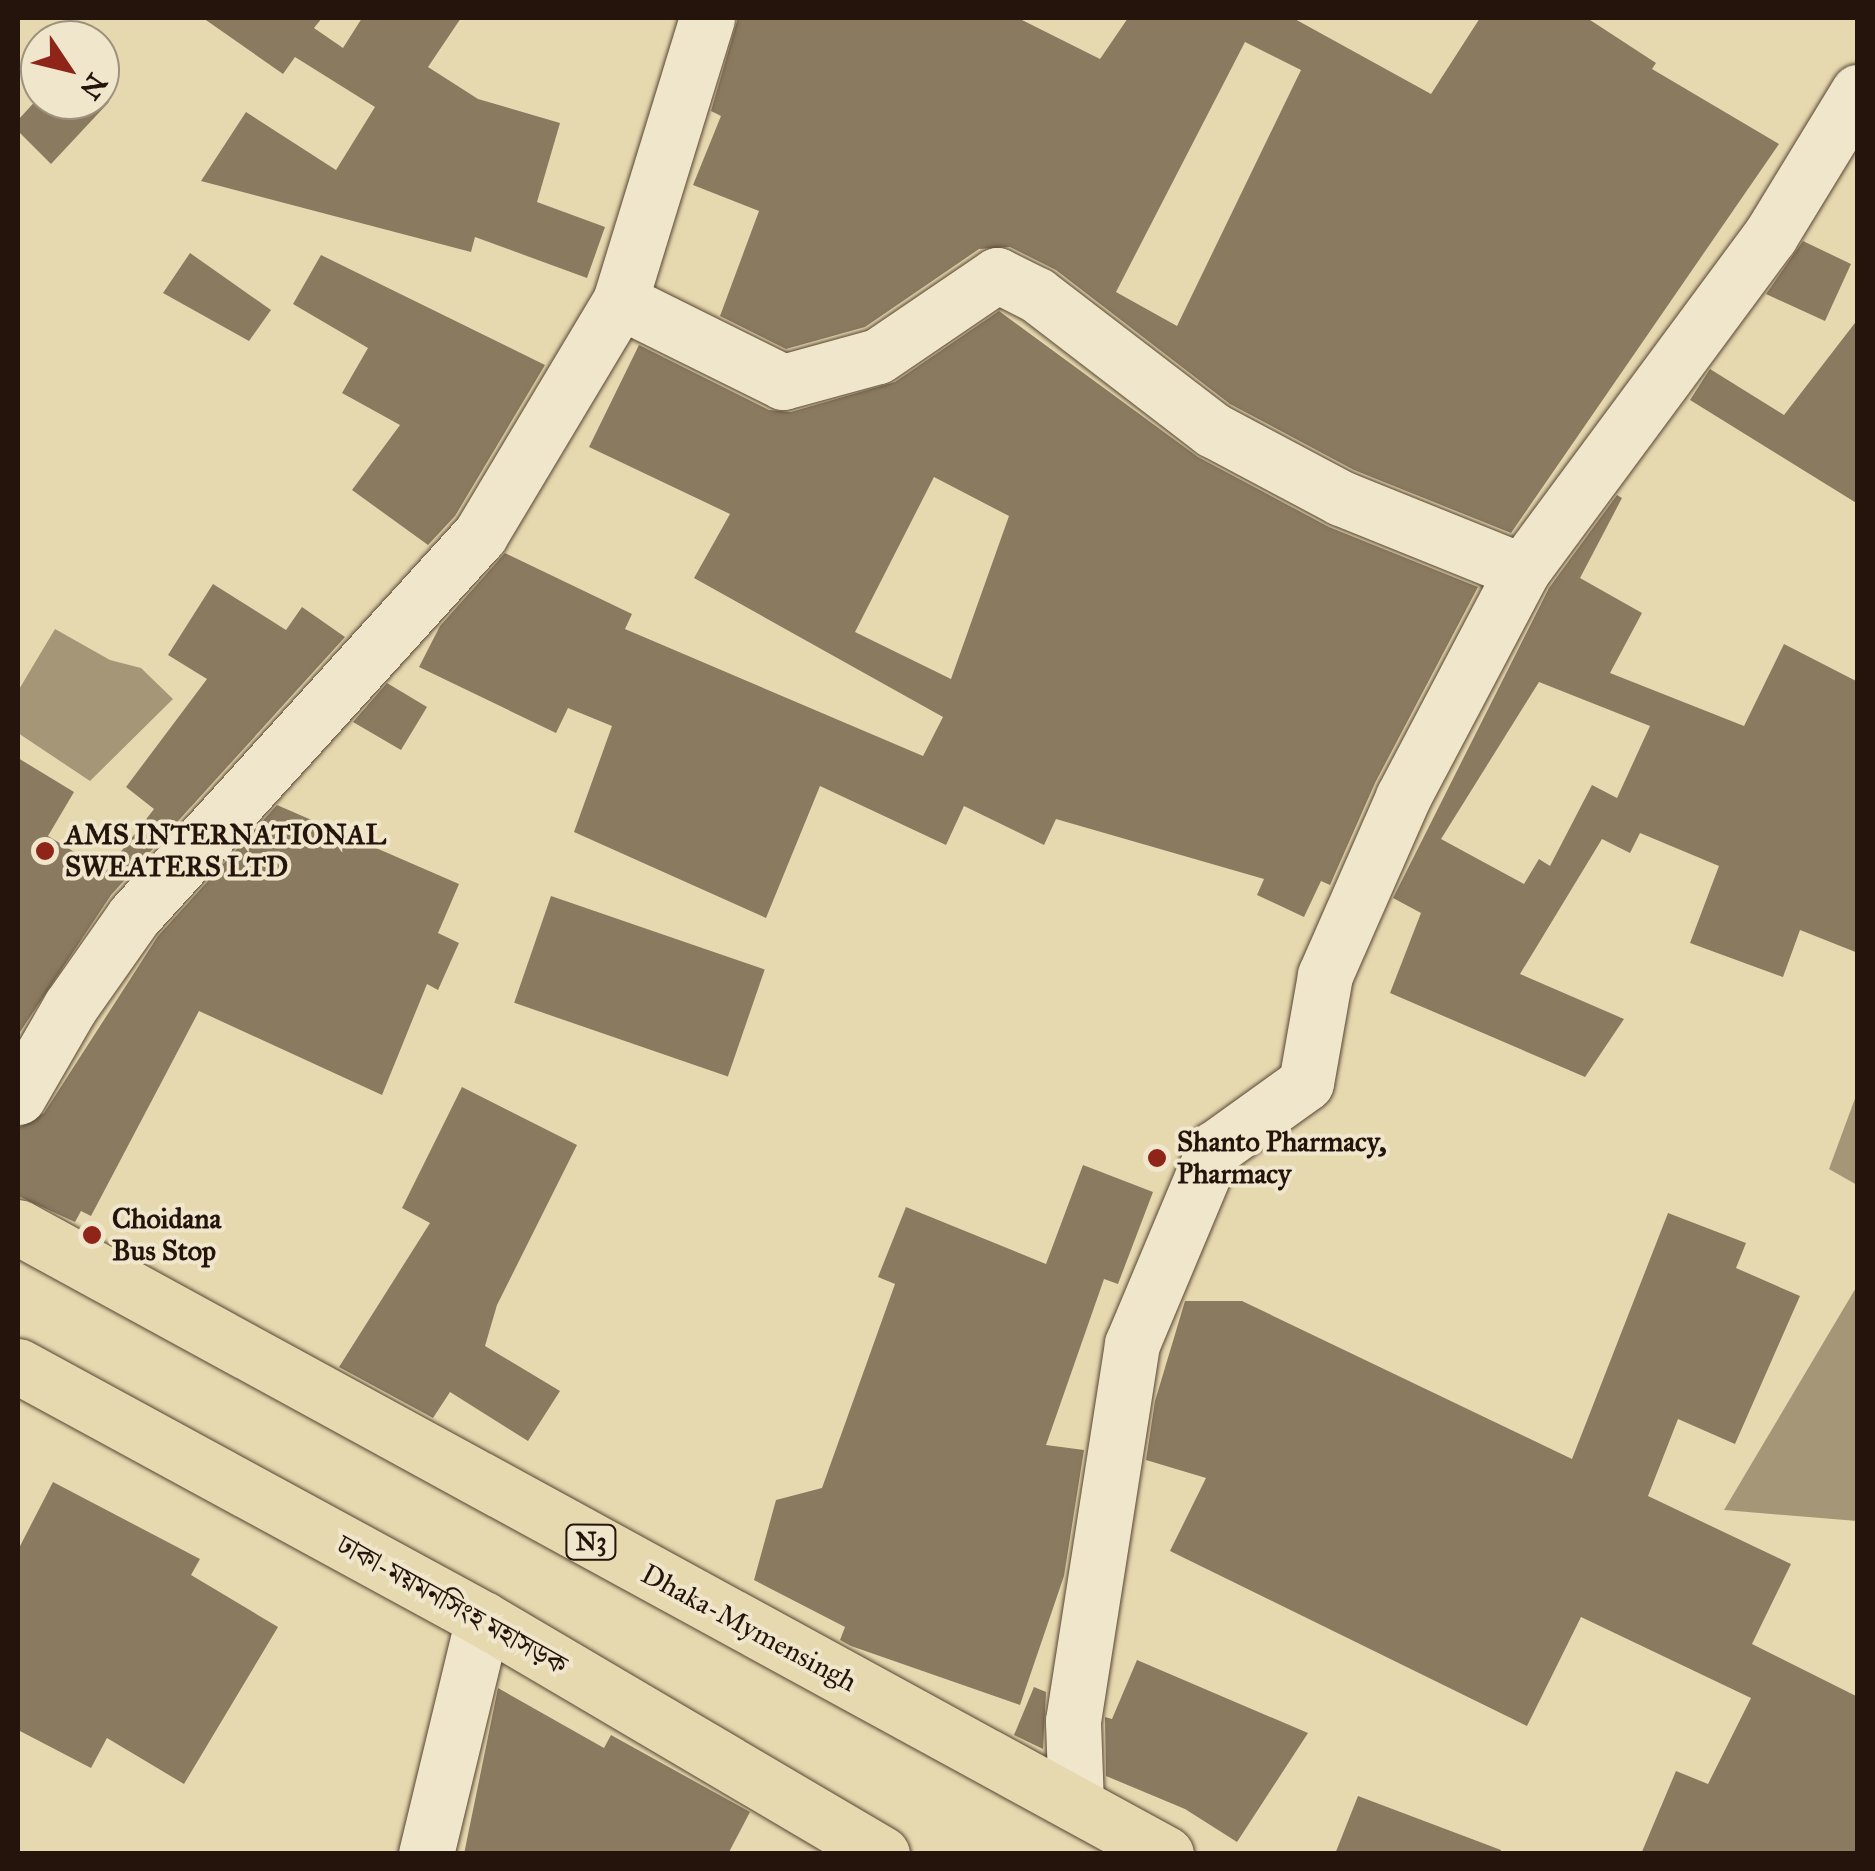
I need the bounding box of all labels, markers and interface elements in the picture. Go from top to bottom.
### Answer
north arrow [20,20,120,120]
text: N [72,67,114,106]
place label: AMS INTERNATIONAL SWEATERS LTD [65,818,386,884]
marker: AMS INTERNATIONAL SWEATERS LTD [34,840,56,862]
place label: Shanto Pharmacy, Pharmacy [1177,1125,1386,1191]
marker: Shanto Pharmacy, Pharmacy [1146,1147,1168,1169]
place label: Choidana Bus Stop [112,1202,221,1268]
marker: Choidana Bus Stop [81,1224,103,1246]
road number: N3 [564,1522,618,1562]
street label: ঢাকা-ময়মনসিংহ মহাসড়ক [331,1528,573,1682]
street label: Dhaka-Mymensingh [636,1557,862,1699]

